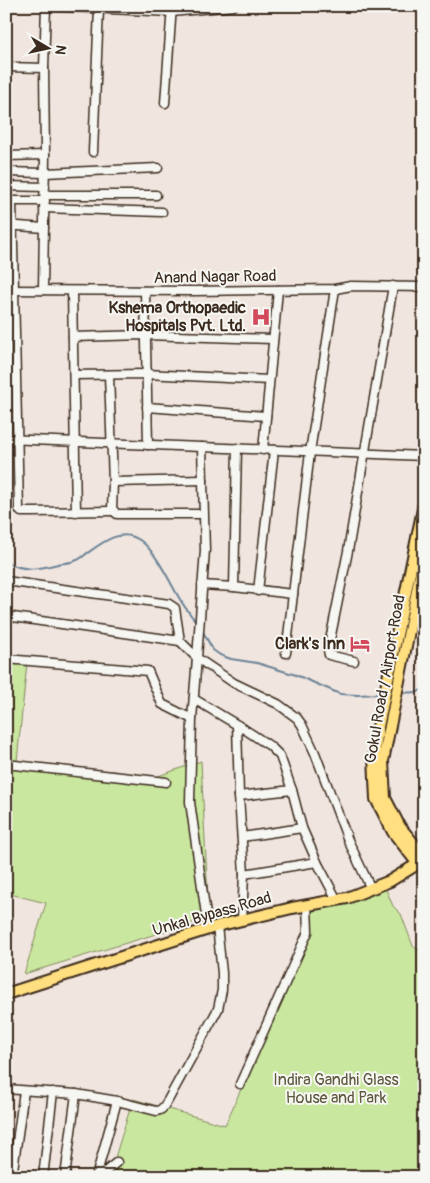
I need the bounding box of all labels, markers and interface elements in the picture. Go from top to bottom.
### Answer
north arrow [22,22,72,72]
text: N [51,44,69,56]
street label: Anand Nagar Road [153,266,277,288]
place label: Kshema Orthopaedic Hospitals Pvt. Ltd. [109,298,246,336]
hospital icon: Kshema Orthopaedic Hospitals Pvt. Ltd. [250,306,272,328]
street label: Gokul Road / Airport Road [360,593,410,765]
hotel icon: Clark's Inn [349,633,371,655]
place label: Clark's Inn [275,634,345,654]
street label: Unkal Bypass Road [150,887,274,941]
park label: Indira Gandhi Glass House and Park [273,1070,399,1108]

